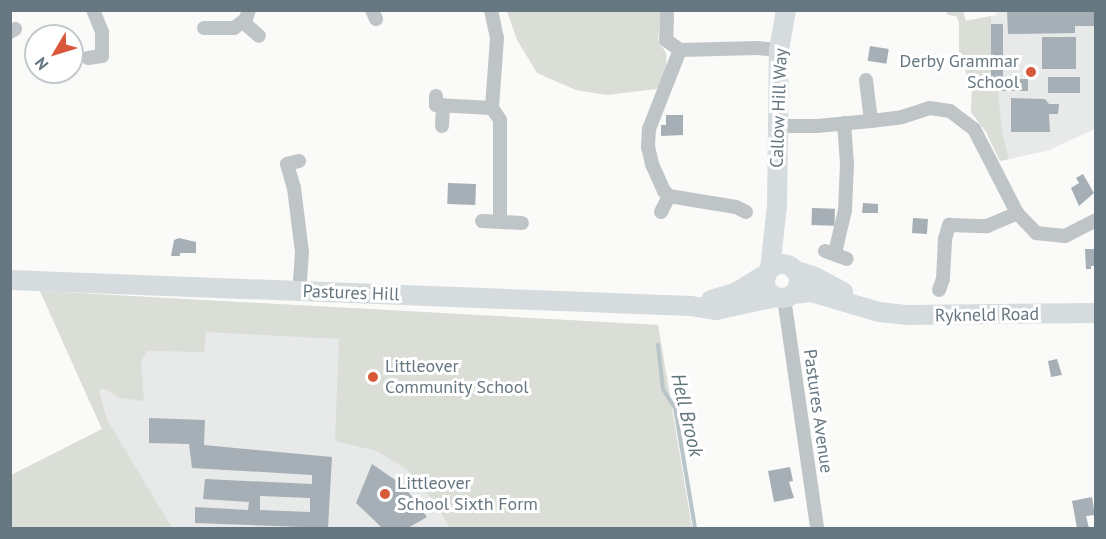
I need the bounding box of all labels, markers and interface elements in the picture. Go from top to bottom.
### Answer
north arrow [24,24,84,84]
street label: Callow Hill Way [766,47,792,169]
place label: Derby Grammar School [899,51,1019,94]
text: N [30,54,53,74]
marker: Derby Grammar School [1024,65,1038,79]
street label: Pastures Hill [302,281,400,305]
street label: Rykneld Road [935,303,1039,327]
street label: Pastures Avenue [799,347,837,475]
place label: Littleover Community School [385,356,529,398]
marker: Littleover Community School [366,370,380,384]
water label: Hell Brook [666,371,708,459]
place label: Littleover School Sixth Form [397,473,538,516]
marker: Littleover School Sixth Form [378,487,392,501]

